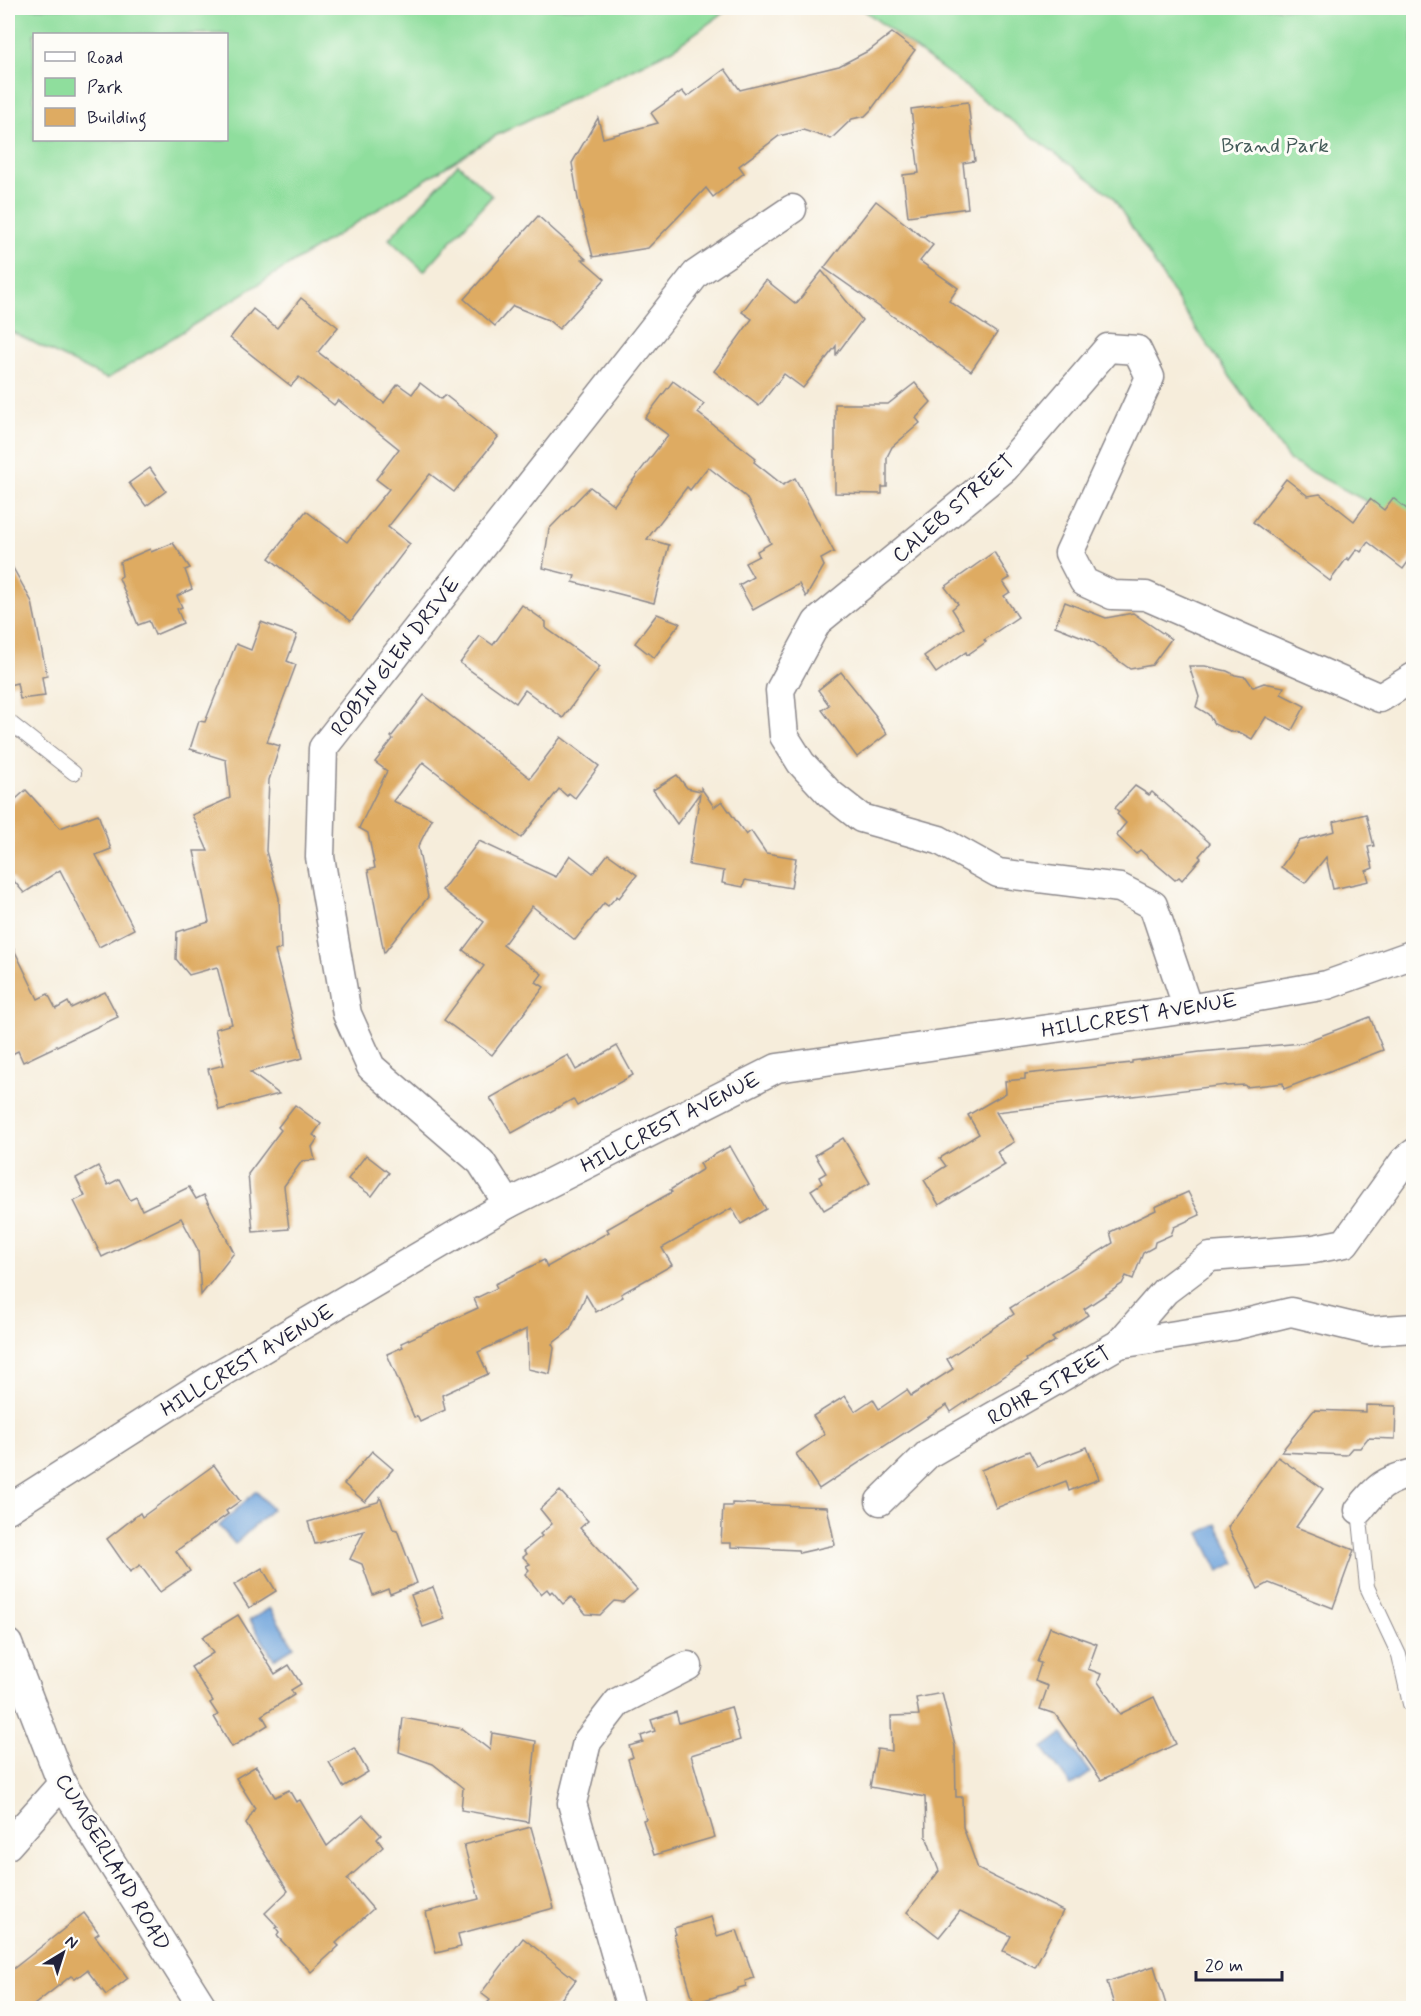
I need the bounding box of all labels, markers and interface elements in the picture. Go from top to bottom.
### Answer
legend [33,33,228,141]
text: Road [87,46,123,70]
text: Park [87,76,123,100]
text: Building [87,106,147,132]
park label: Brand Park [1221,132,1329,160]
street label: CALEB STREET [887,448,1021,570]
street label: ROBIN GLEN DRIVE [325,571,467,742]
street label: HILLCREST AVENUE [1039,987,1239,1045]
street label: HILLCREST AVENUE [576,1066,765,1180]
street label: HILLCREST AVENUE [156,1298,340,1424]
street label: ROHR STREET [983,1339,1116,1432]
street label: CUMBERLAND ROAD [50,1769,176,1955]
north arrow [33,1923,93,1983]
scale bar [1196,1944,1282,1982]
text: 20 m [1205,1954,1243,1978]

